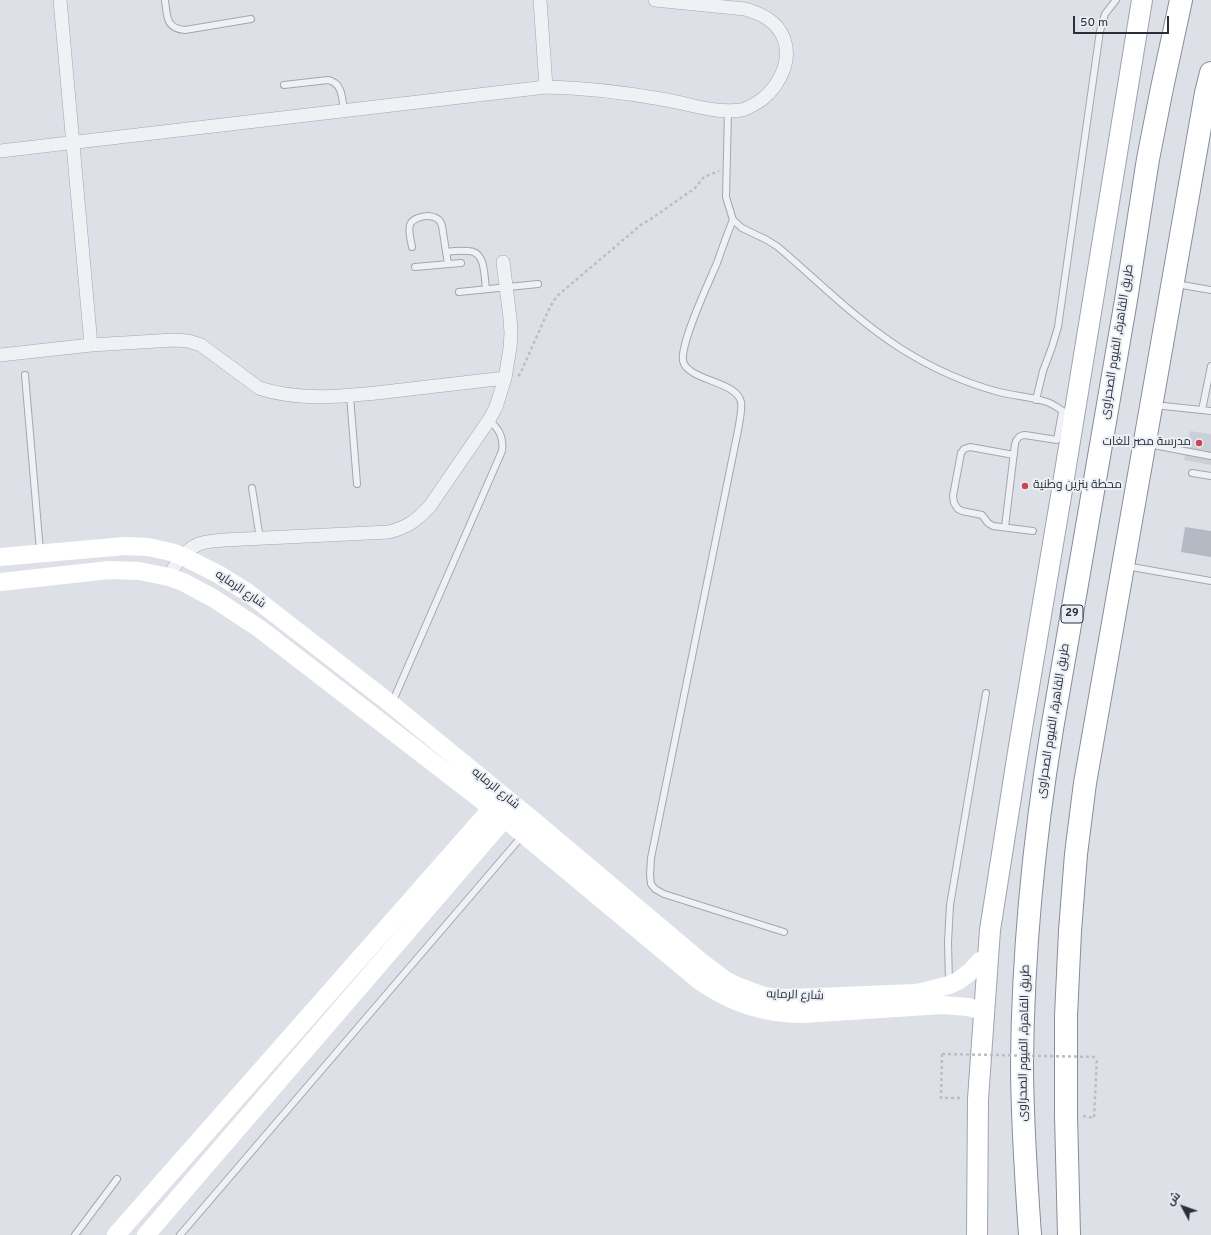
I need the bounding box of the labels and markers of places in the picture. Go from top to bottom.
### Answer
place label: مدرسة مصر للغات [1102,436,1191,450]
marker: مدرسة مصر للغات [1194,438,1204,448]
place label: محطة بنزين وطنية [1033,479,1122,493]
marker: محطة بنزين وطنية [1020,481,1030,491]

